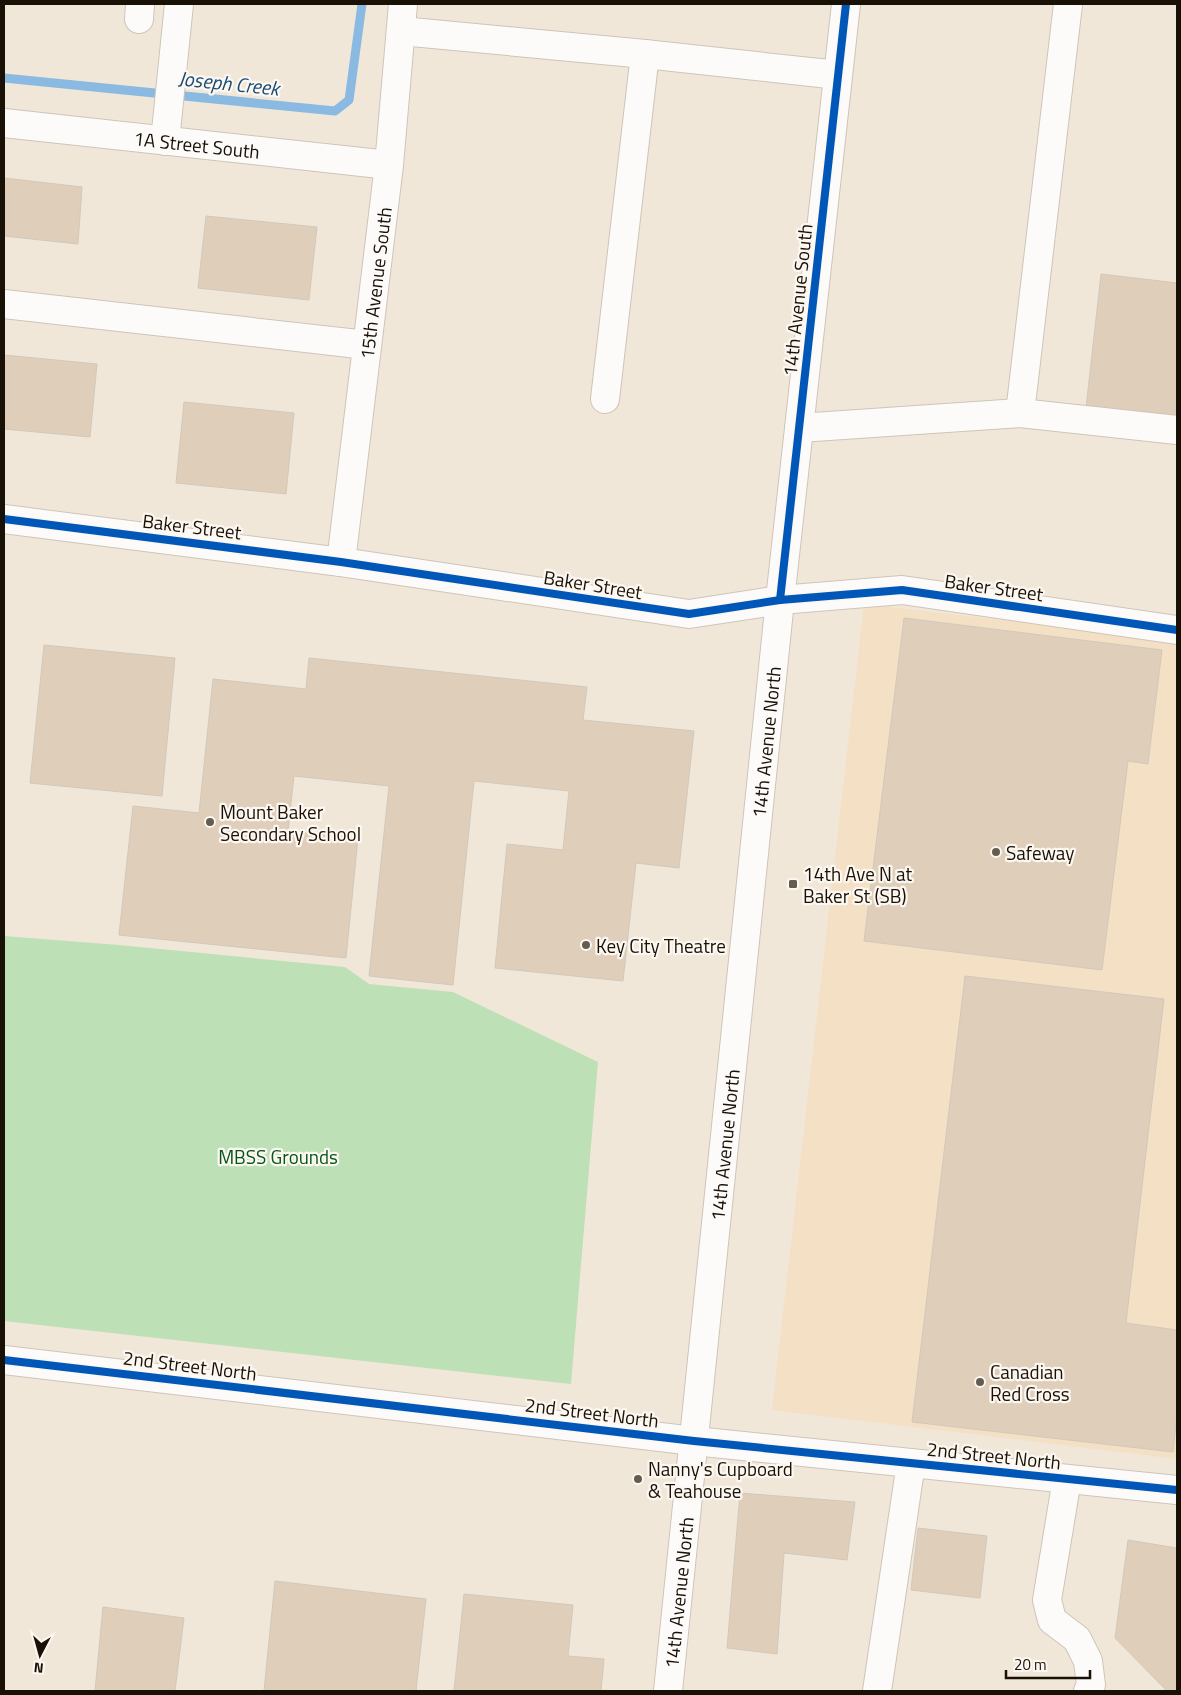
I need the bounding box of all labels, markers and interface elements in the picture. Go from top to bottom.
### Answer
water label: Joseph Creek [177,62,283,104]
street label: 1A Street South [132,123,261,165]
street label: 15th Avenue South [351,205,398,361]
street label: 14th Avenue South [775,222,819,378]
street label: Baker Street [141,506,243,546]
street label: Baker Street [542,562,645,606]
street label: Baker Street [943,566,1046,608]
street label: 14th Avenue North [743,665,788,819]
place label: Mount Baker Secondary School [220,797,361,848]
marker: Mount Baker Secondary School [204,816,216,828]
place label: Safeway [1006,838,1074,867]
marker: Safeway [990,846,1002,858]
place label: 14th Ave N at Baker St (SB) [803,859,913,910]
marker: 14th Ave N at Baker St (SB) [787,878,799,890]
place label: Key City Theatre [596,931,726,960]
marker: Key City Theatre [580,939,592,951]
street label: 14th Avenue North [702,1068,746,1222]
park label: MBSS Grounds [218,1142,338,1171]
street label: 2nd Street North [121,1342,259,1388]
place label: Canadian Red Cross [990,1357,1070,1408]
marker: Canadian Red Cross [974,1376,986,1388]
street label: 2nd Street North [523,1389,661,1435]
street label: 2nd Street North [926,1434,1062,1476]
place label: Nanny's Cupboard & Teahouse [648,1454,793,1505]
marker: Nanny's Cupboard & Teahouse [632,1473,644,1485]
street label: 14th Avenue North [656,1515,700,1670]
north arrow [15,1630,65,1680]
scale bar [1006,1648,1090,1680]
text: 20 m [1014,1653,1047,1676]
text: N [33,1657,45,1679]

